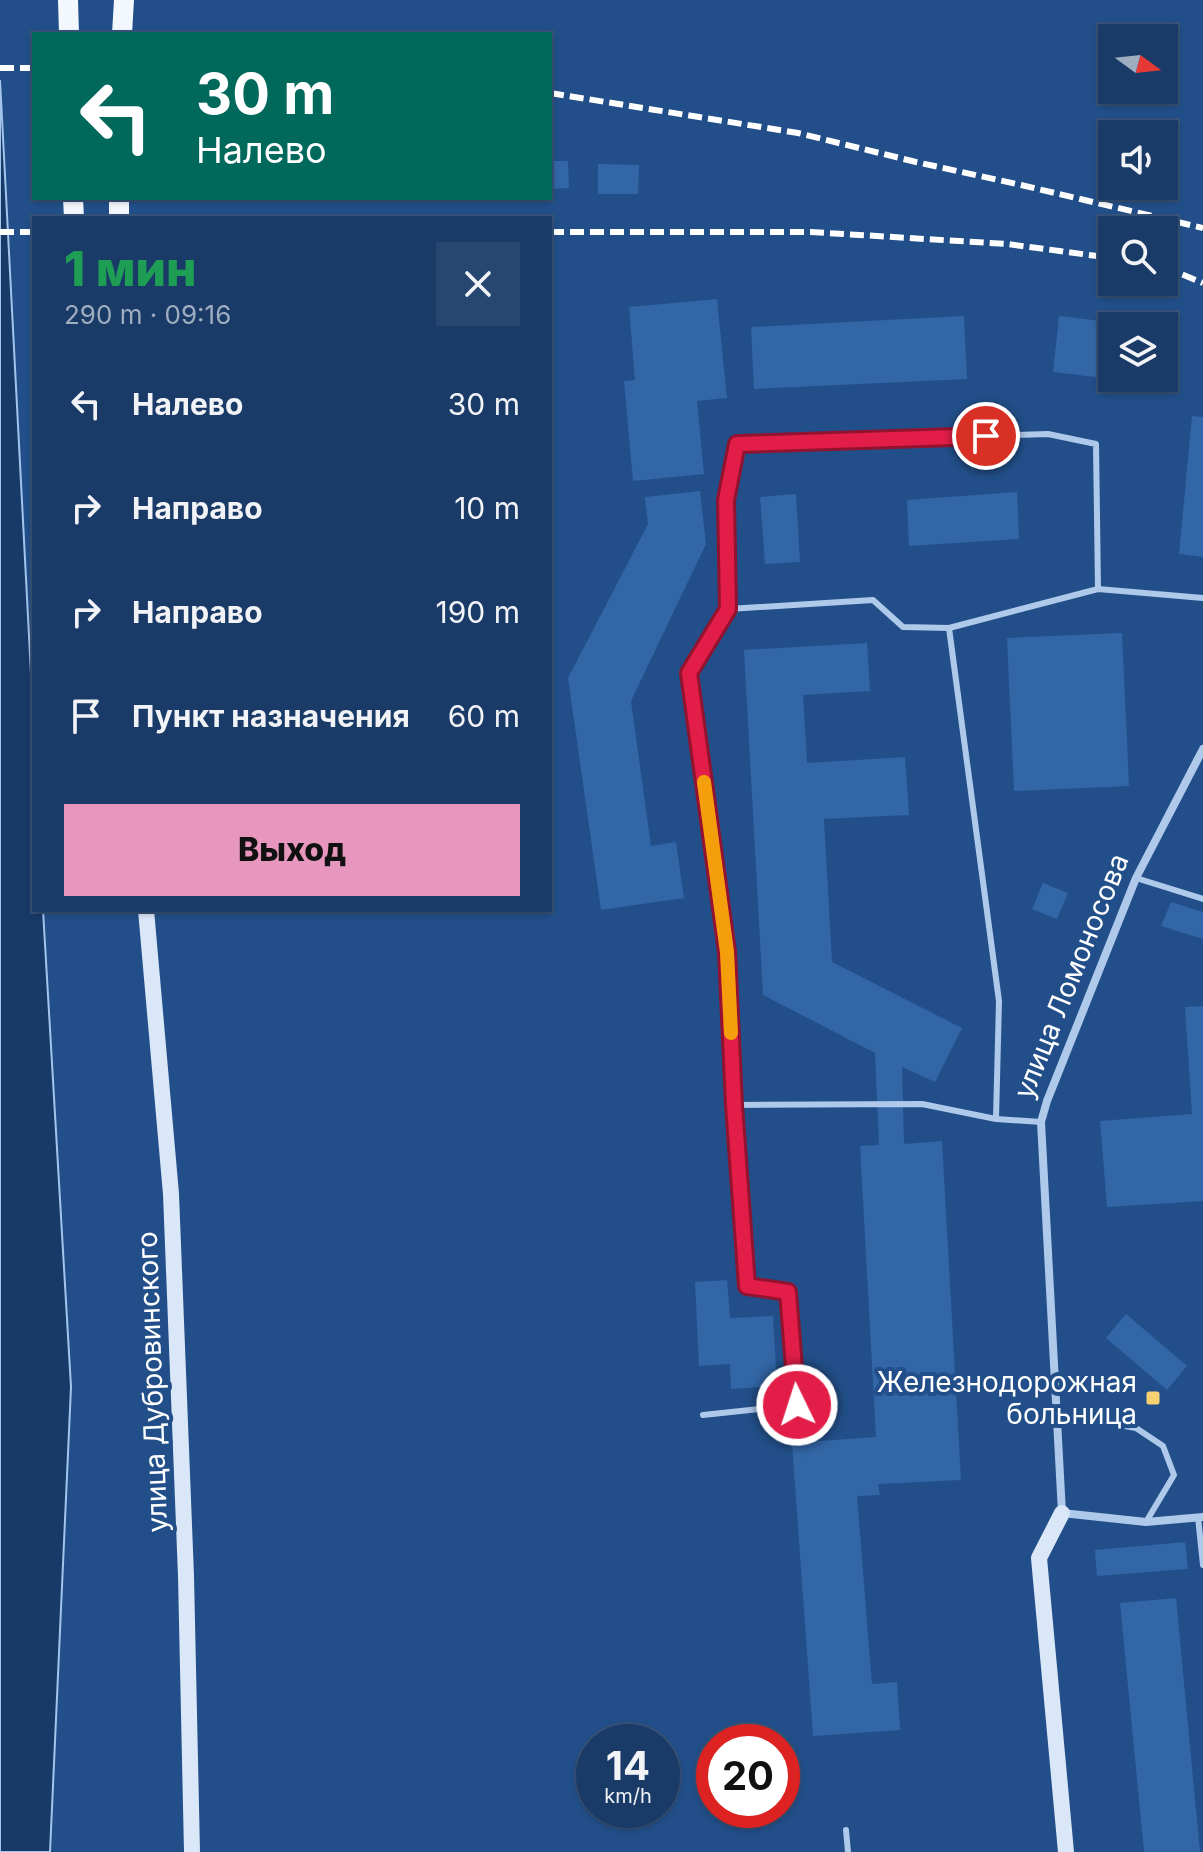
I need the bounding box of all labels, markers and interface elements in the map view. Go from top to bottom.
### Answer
north arrow [1098,24,1178,104]
map controls [1098,24,1178,392]
text: 30 m [196,60,334,128]
icon: left [64,64,168,168]
button: sound [1098,120,1178,200]
text: Налево [196,128,327,172]
button: search [1098,216,1178,296]
text: 1 мин [64,239,196,298]
button: close [436,242,520,326]
text: 290 m · 09:16 [64,299,231,330]
button: layers [1098,312,1178,392]
icon: left [64,382,108,426]
text: Налево [132,386,244,422]
text: 30 m [448,386,520,422]
pin [952,402,1020,470]
icon: arrive [964,414,1008,458]
icon: right [64,486,108,530]
text: Направо [132,490,263,526]
text: 10 m [454,490,520,526]
icon: right [64,590,108,634]
text: Направо [132,594,263,630]
text: 190 m [436,594,520,630]
icon: arrive [64,694,108,738]
text: Пункт назначения [132,698,410,734]
text: 60 m [448,698,520,734]
button: Выход [64,804,520,896]
street label: улица Ломоносова [1006,849,1136,1103]
street label: улица Дубровинского [130,1231,174,1533]
position arrow [755,1363,839,1447]
place label: Железнодорожная больница [877,1365,1137,1431]
marker: Железнодорожная больница [1144,1389,1162,1407]
speed limit sign: 20 [696,1724,800,1828]
text: 14 [606,1741,650,1790]
text: km/h [604,1784,652,1808]

